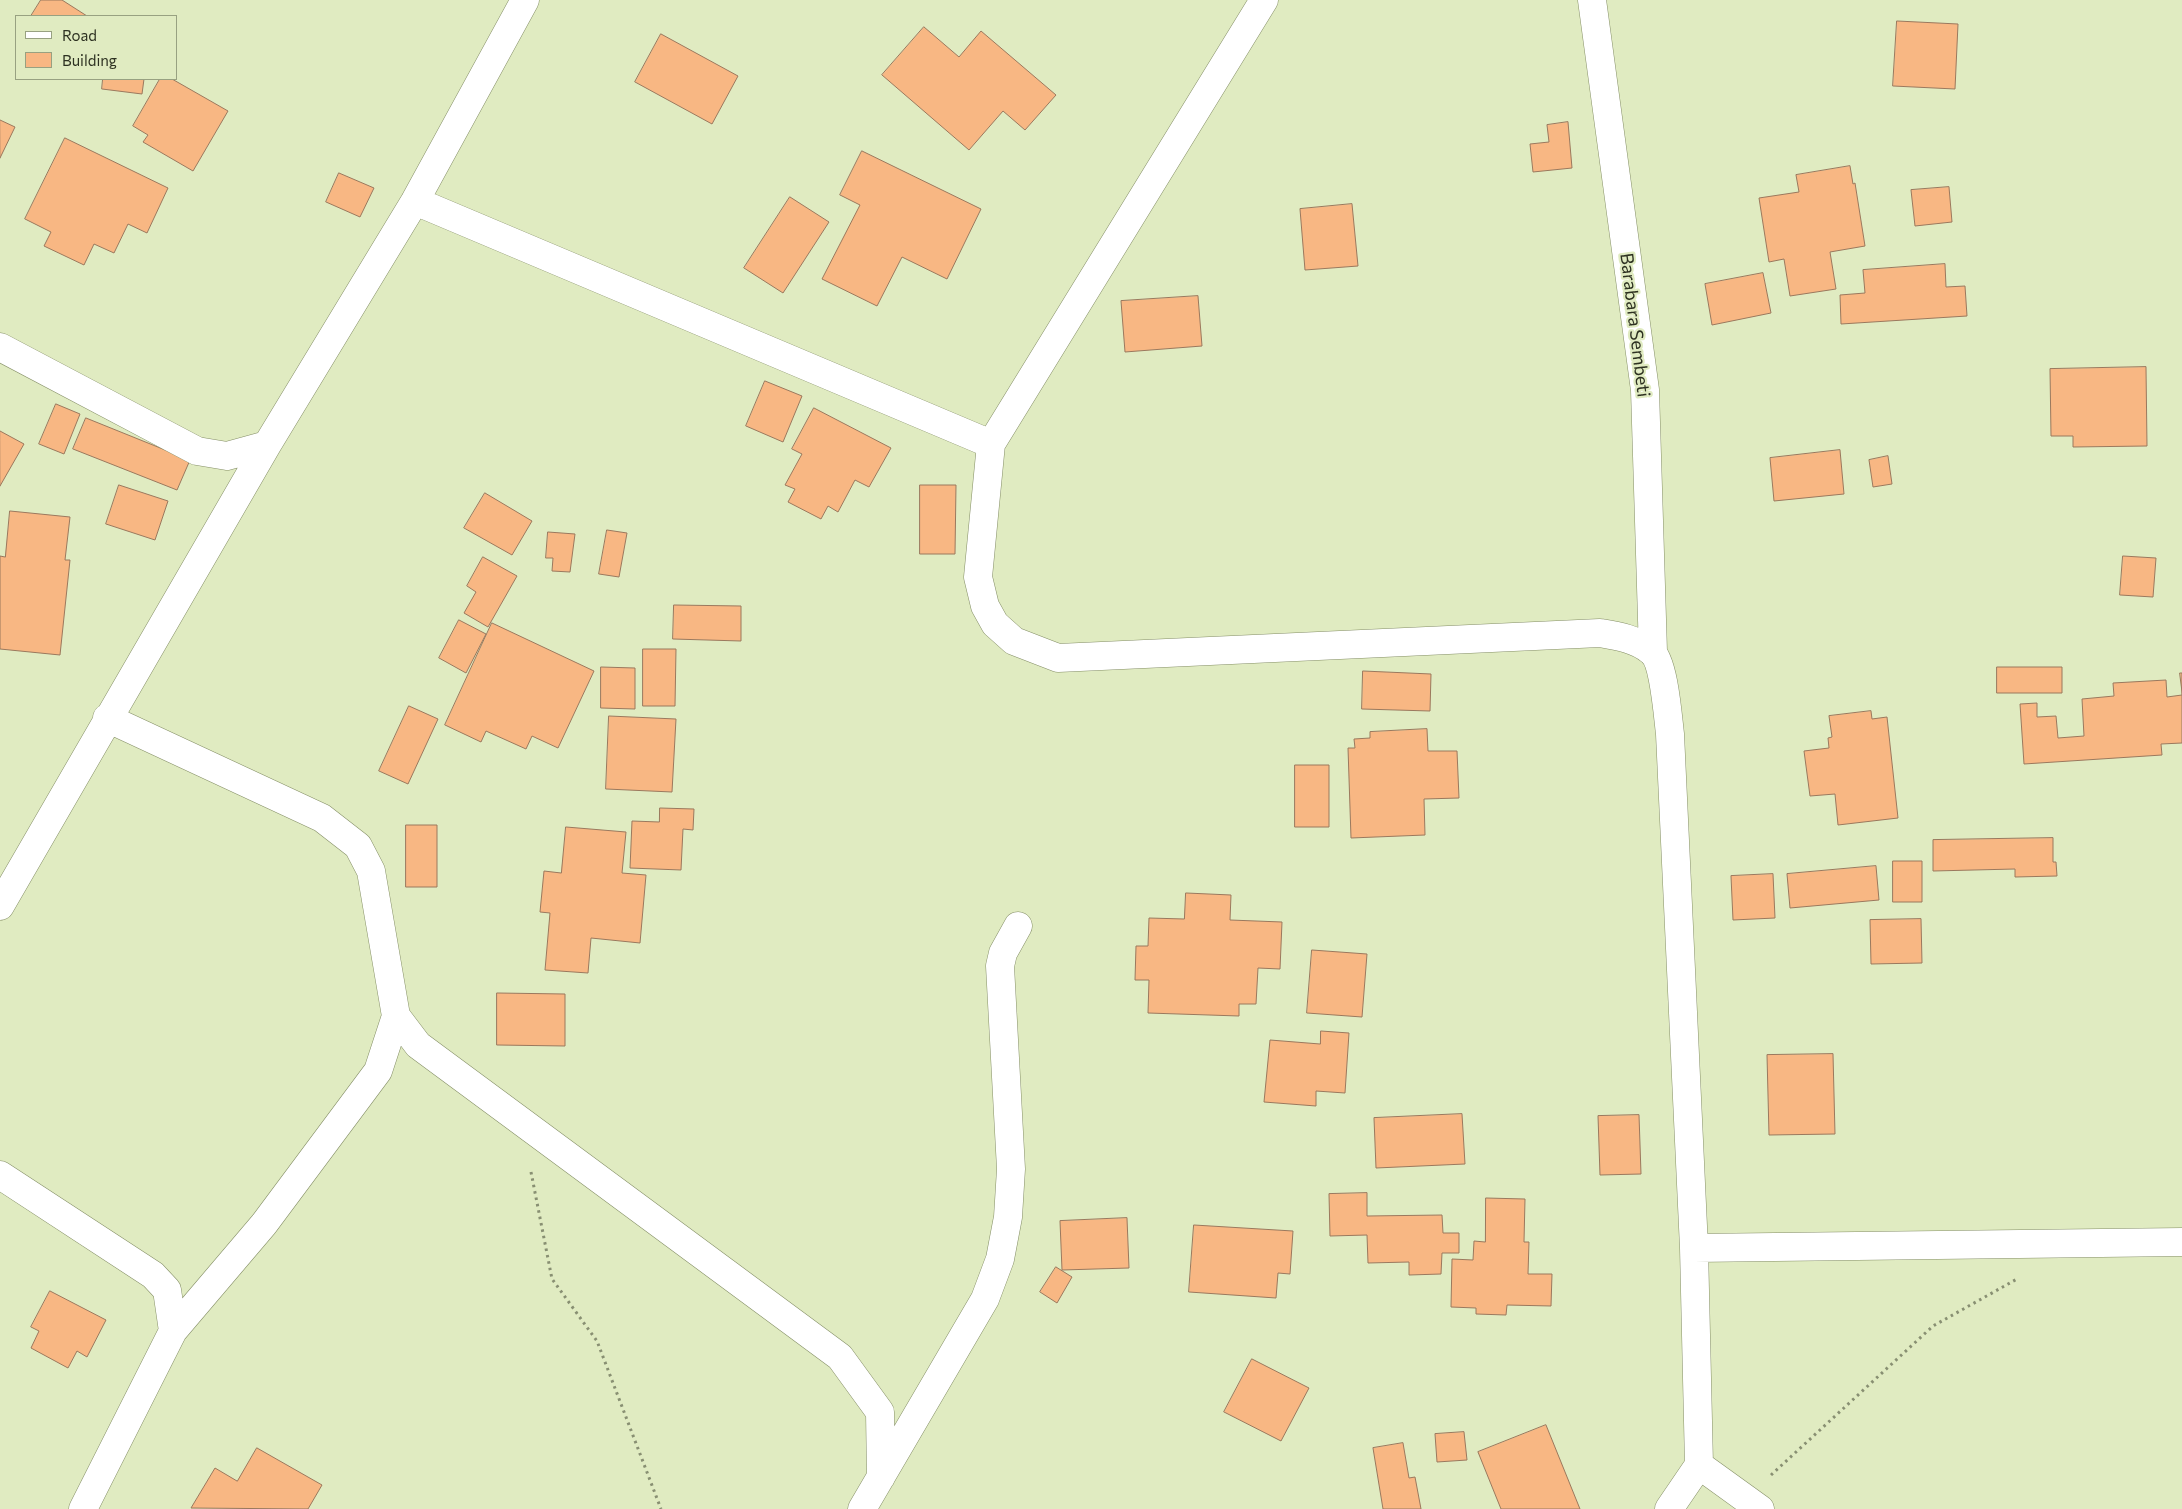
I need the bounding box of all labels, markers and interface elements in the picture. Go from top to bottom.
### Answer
legend [15,15,178,80]
text: Road [62,26,97,44]
text: Building [62,51,117,69]
street label: Barabara Sembeti [1615,252,1655,398]

